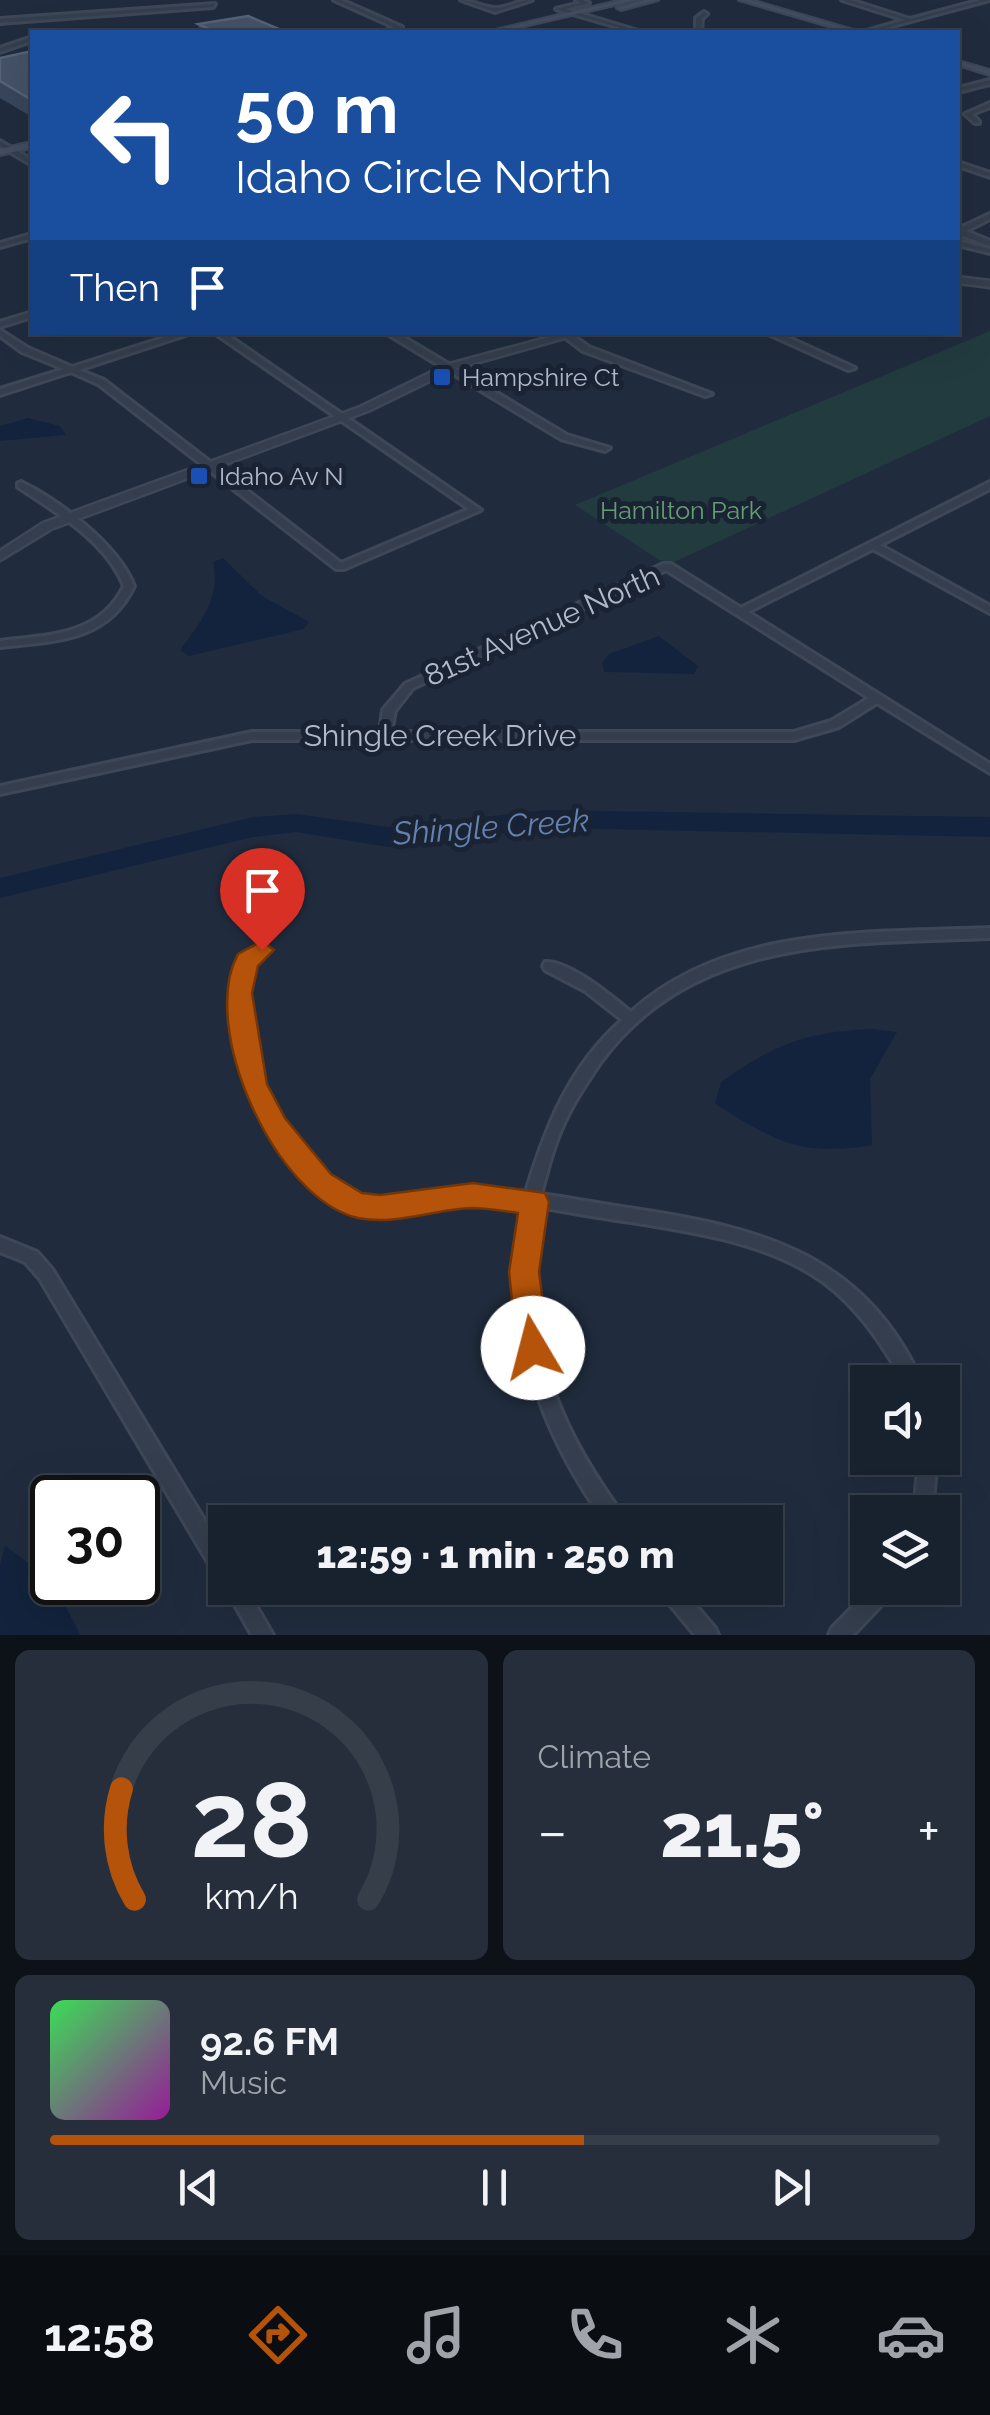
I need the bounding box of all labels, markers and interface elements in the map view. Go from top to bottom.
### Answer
text: 50 m [235,67,399,149]
icon: left [70,70,200,200]
text: Idaho Circle North [235,151,612,204]
icon: arrive [180,260,235,315]
text: Then [70,265,160,310]
place label: Hampshire Ct [462,362,620,392]
marker: Hampshire Ct [431,366,453,388]
place label: Idaho Av N [219,461,344,491]
marker: Idaho Av N [188,465,210,487]
park label: Hamilton Park [600,495,763,525]
street label: 81st Avenue North [419,558,665,693]
street label: Shingle Creek Drive [304,718,576,753]
water label: Shingle Creek [391,801,590,852]
pin [220,848,305,951]
icon: arrive [235,863,290,918]
position arrow [481,1296,585,1400]
map controls [850,1365,960,1605]
button: sound [850,1365,960,1475]
speed limit sign: 30 [30,1475,160,1605]
button: layers [850,1495,960,1605]
text: 12:59 · 1 min · 250 m [317,1532,674,1577]
text: Climate [538,1738,651,1775]
text: 28 [191,1759,312,1881]
text: 21.5° [660,1786,824,1875]
text: − [538,1799,567,1864]
text: + [917,1799,940,1864]
text: km/h [204,1875,298,1917]
text: 92.6 FM [200,2019,339,2064]
text: Music [200,2064,287,2101]
icon: previous [171,2160,226,2215]
icon: pause [467,2160,522,2215]
icon: next [764,2160,819,2215]
icon: directions [243,2300,313,2370]
icon: music [401,2300,471,2370]
icon: phone [560,2300,630,2370]
icon: climate [718,2300,788,2370]
icon: car [876,2300,946,2370]
text: 12:58 [44,2309,155,2362]

